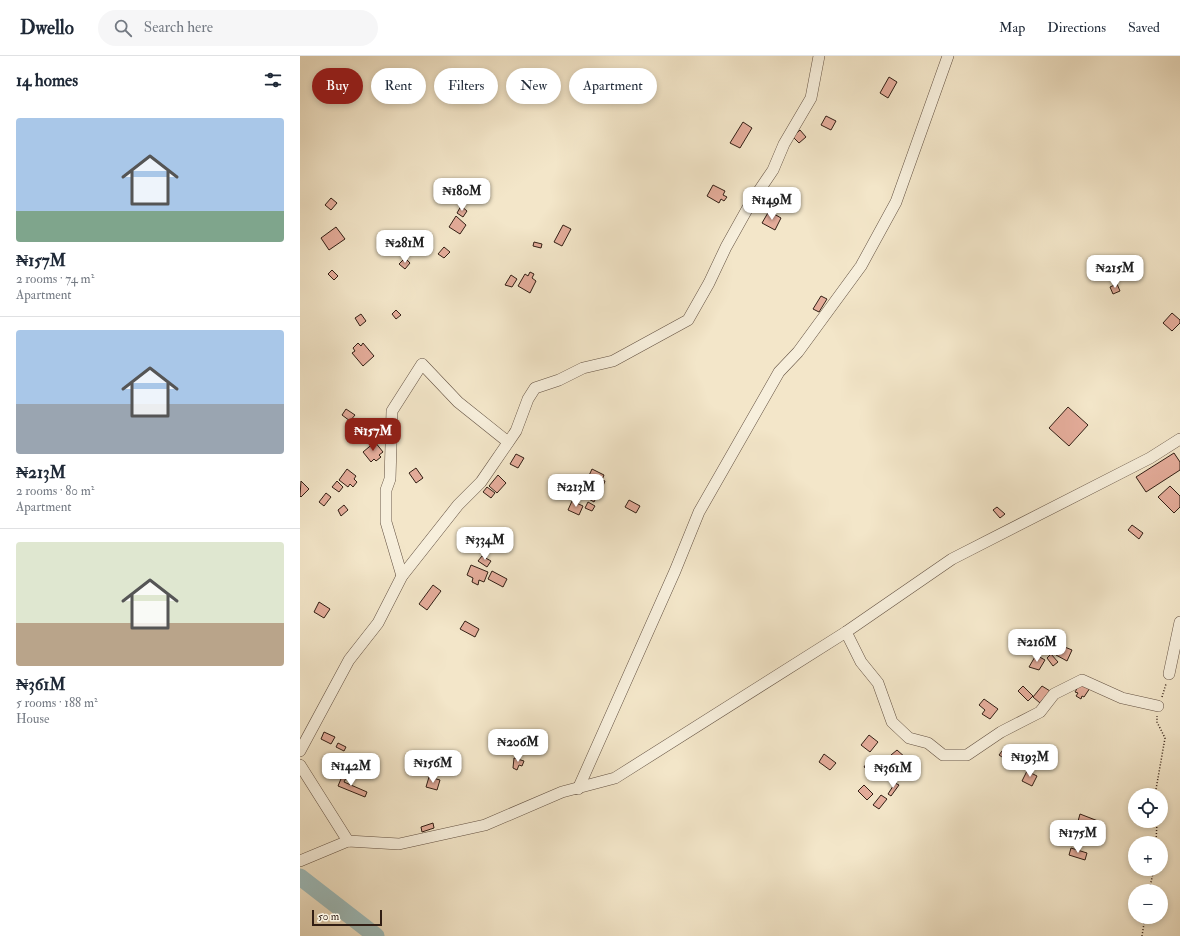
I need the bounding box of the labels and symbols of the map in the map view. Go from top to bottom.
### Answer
pin: ₦180M [434,178,490,212]
pin: ₦149M [744,187,800,221]
pin: ₦281M [377,230,433,264]
pin: ₦215M [1087,255,1143,289]
pin: ₦157M [345,418,401,452]
pin: ₦213M [548,474,604,508]
pin: ₦334M [457,527,513,561]
pin: ₦216M [1009,629,1065,663]
pin: ₦206M [490,729,546,763]
pin: ₦193M [1002,744,1058,778]
pin: ₦156M [405,750,461,784]
pin: ₦142M [323,753,379,787]
pin: ₦361M [865,755,921,789]
pin: ₦175M [1050,820,1106,854]
scale bar [312,908,382,927]

